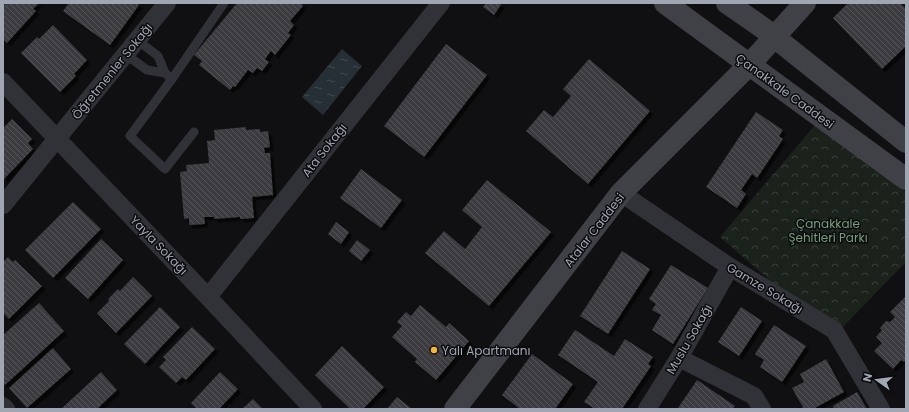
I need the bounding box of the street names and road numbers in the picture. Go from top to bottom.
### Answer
street label: Öğretmenler Sokağı [68,19,156,123]
street label: Çanakkale Caddesi [732,50,838,132]
street label: Ata Sokağı [298,120,350,180]
street label: Atalar Caddesi [560,189,628,271]
street label: Yayla Sokağı [126,212,192,278]
street label: Gamze Sokağı [724,259,806,317]
street label: Muslu Sokağı [662,301,716,377]

